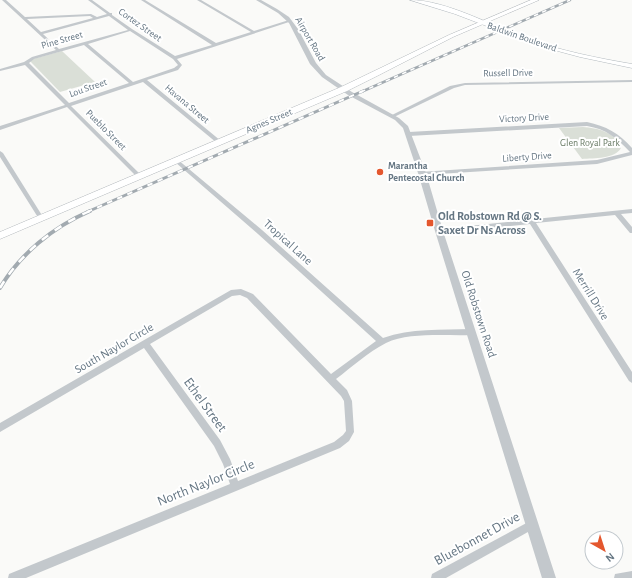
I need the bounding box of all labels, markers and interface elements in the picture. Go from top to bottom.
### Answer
street label: Cortez Street [117,7,164,44]
street label: Airport Road [293,15,327,63]
street label: Baldwin Boulevard [486,20,558,54]
street label: Pine Street [40,29,85,51]
street label: Russell Drive [483,68,533,78]
street label: Lou Street [68,77,109,99]
street label: Havana Street [163,83,212,126]
street label: Agnes Street [244,106,294,135]
street label: Pueblo Street [84,108,129,153]
street label: Victory Drive [499,112,550,124]
park label: Glen Royal Park [560,138,620,148]
street label: Liberty Drive [502,150,552,164]
place label: Marantha Pentecostal Church [388,161,465,183]
marker: Marantha Pentecostal Church [375,167,385,177]
place label: Old Robstown Rd @ S. Saxet Dr Ns Across [438,210,542,236]
street label: Tropical Lane [261,217,315,267]
marker: Old Robstown Rd @ S. Saxet Dr Ns Across [425,218,435,228]
street label: Merrill Drive [570,266,612,322]
street label: Old Robstown Road [459,269,499,359]
street label: South Naylor Circle [73,321,156,376]
street label: Ethel Street [181,375,230,435]
street label: North Naylor Circle [155,457,257,509]
street label: Bluebonnet Drive [432,510,522,568]
north arrow [584,530,624,570]
text: N [604,551,616,564]

